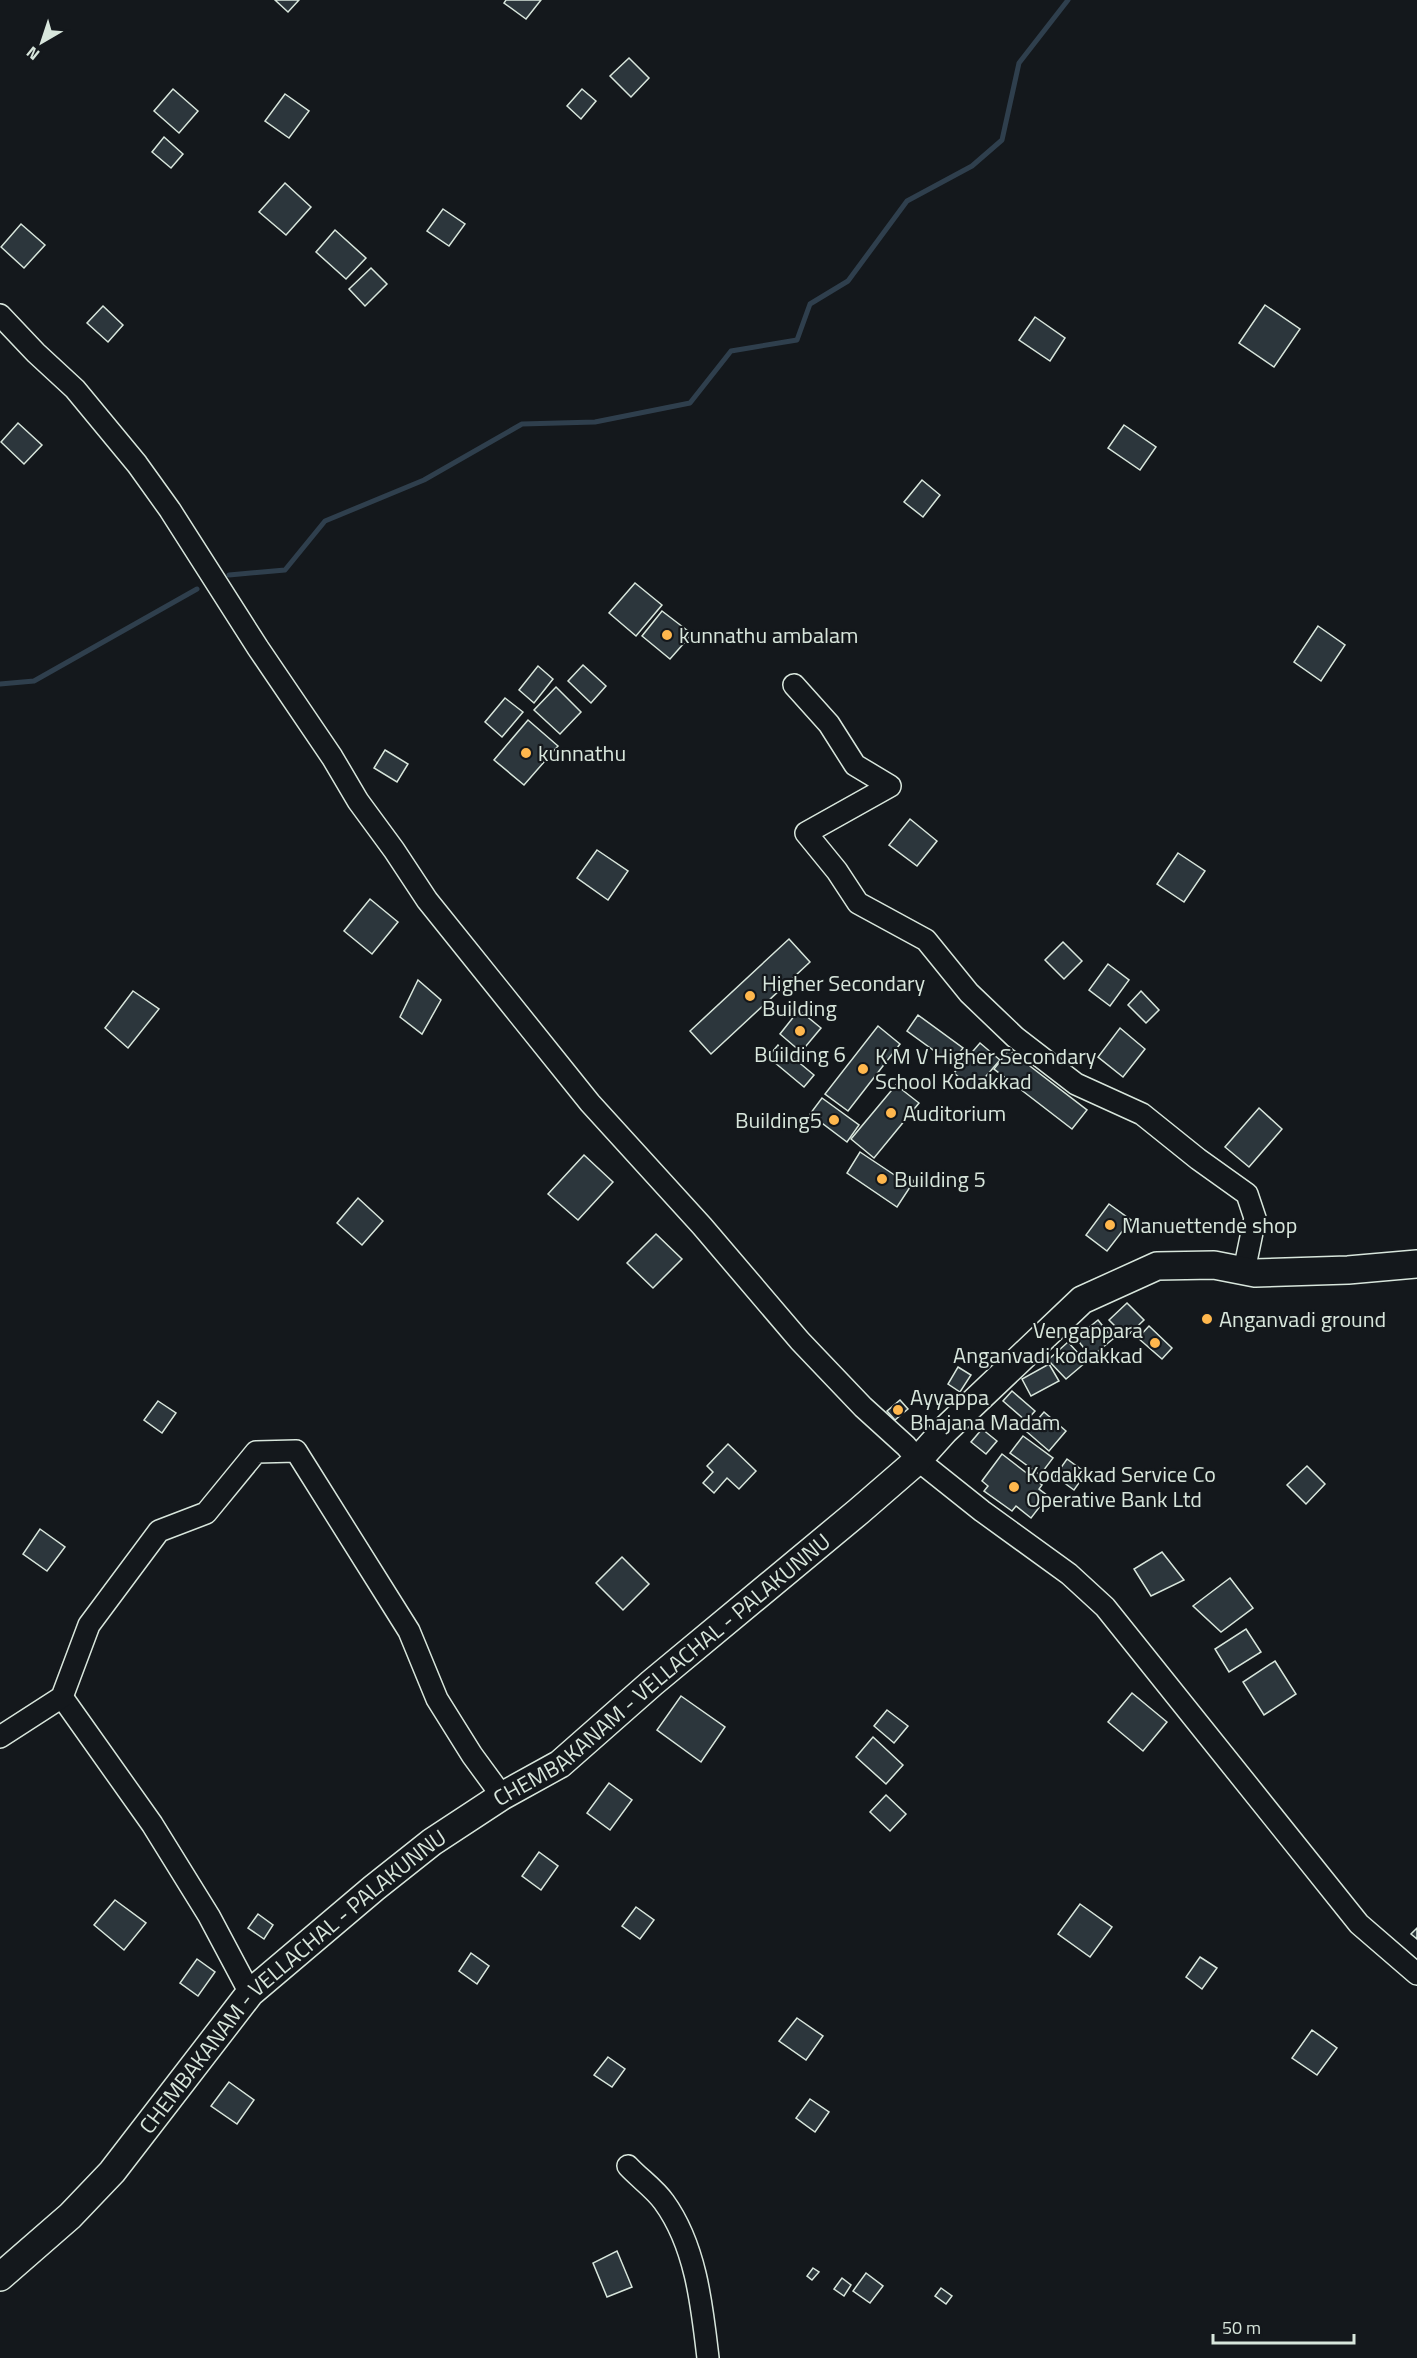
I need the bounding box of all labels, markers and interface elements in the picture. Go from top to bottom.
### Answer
north arrow [12,12,72,72]
text: N [21,41,44,66]
place label: kunnathu ambalam [679,618,858,652]
marker: kunnathu ambalam [660,628,674,642]
place label: kunnathu [538,736,626,770]
marker: kunnathu [519,746,533,760]
place label: Higher Secondary Building [762,966,926,1025]
marker: Higher Secondary Building [743,989,757,1003]
marker: Building 6 [793,1024,807,1038]
place label: Building 6 [754,1037,846,1071]
place label: K M V Higher Secondary School Kodakkad [875,1039,1097,1098]
marker: K M V Higher Secondary School Kodakkad [856,1062,870,1076]
place label: Auditorium [903,1096,1006,1130]
place label: Building5 [735,1103,822,1137]
marker: Auditorium [884,1106,898,1120]
marker: Building5 [827,1113,841,1127]
place label: Building 5 [894,1162,986,1196]
marker: Building 5 [875,1172,889,1186]
place label: Manuettende shop [1122,1208,1297,1242]
marker: Manuettende shop [1103,1218,1117,1232]
place label: Anganvadi ground [1219,1302,1386,1336]
marker: Anganvadi ground [1200,1312,1214,1326]
place label: Vengappara Anganvadi kodakkad [953,1313,1143,1372]
marker: Vengappara Anganvadi kodakkad [1148,1336,1162,1350]
place label: Ayyappa Bhajana Madam [910,1380,1060,1439]
marker: Ayyappa Bhajana Madam [891,1403,905,1417]
place label: Kodakkad Service Co Operative Bank Ltd [1026,1457,1216,1516]
marker: Kodakkad Service Co Operative Bank Ltd [1007,1480,1021,1494]
street label: CHEMBAKANAM - VELLACHAL - PALAKUNNU [486,1525,838,1815]
street label: CHEMBAKANAM - VELLACHAL - PALAKUNNU [130,1820,453,2141]
scale bar [1213,2307,1354,2345]
text: 50 m [1222,2314,1261,2341]

